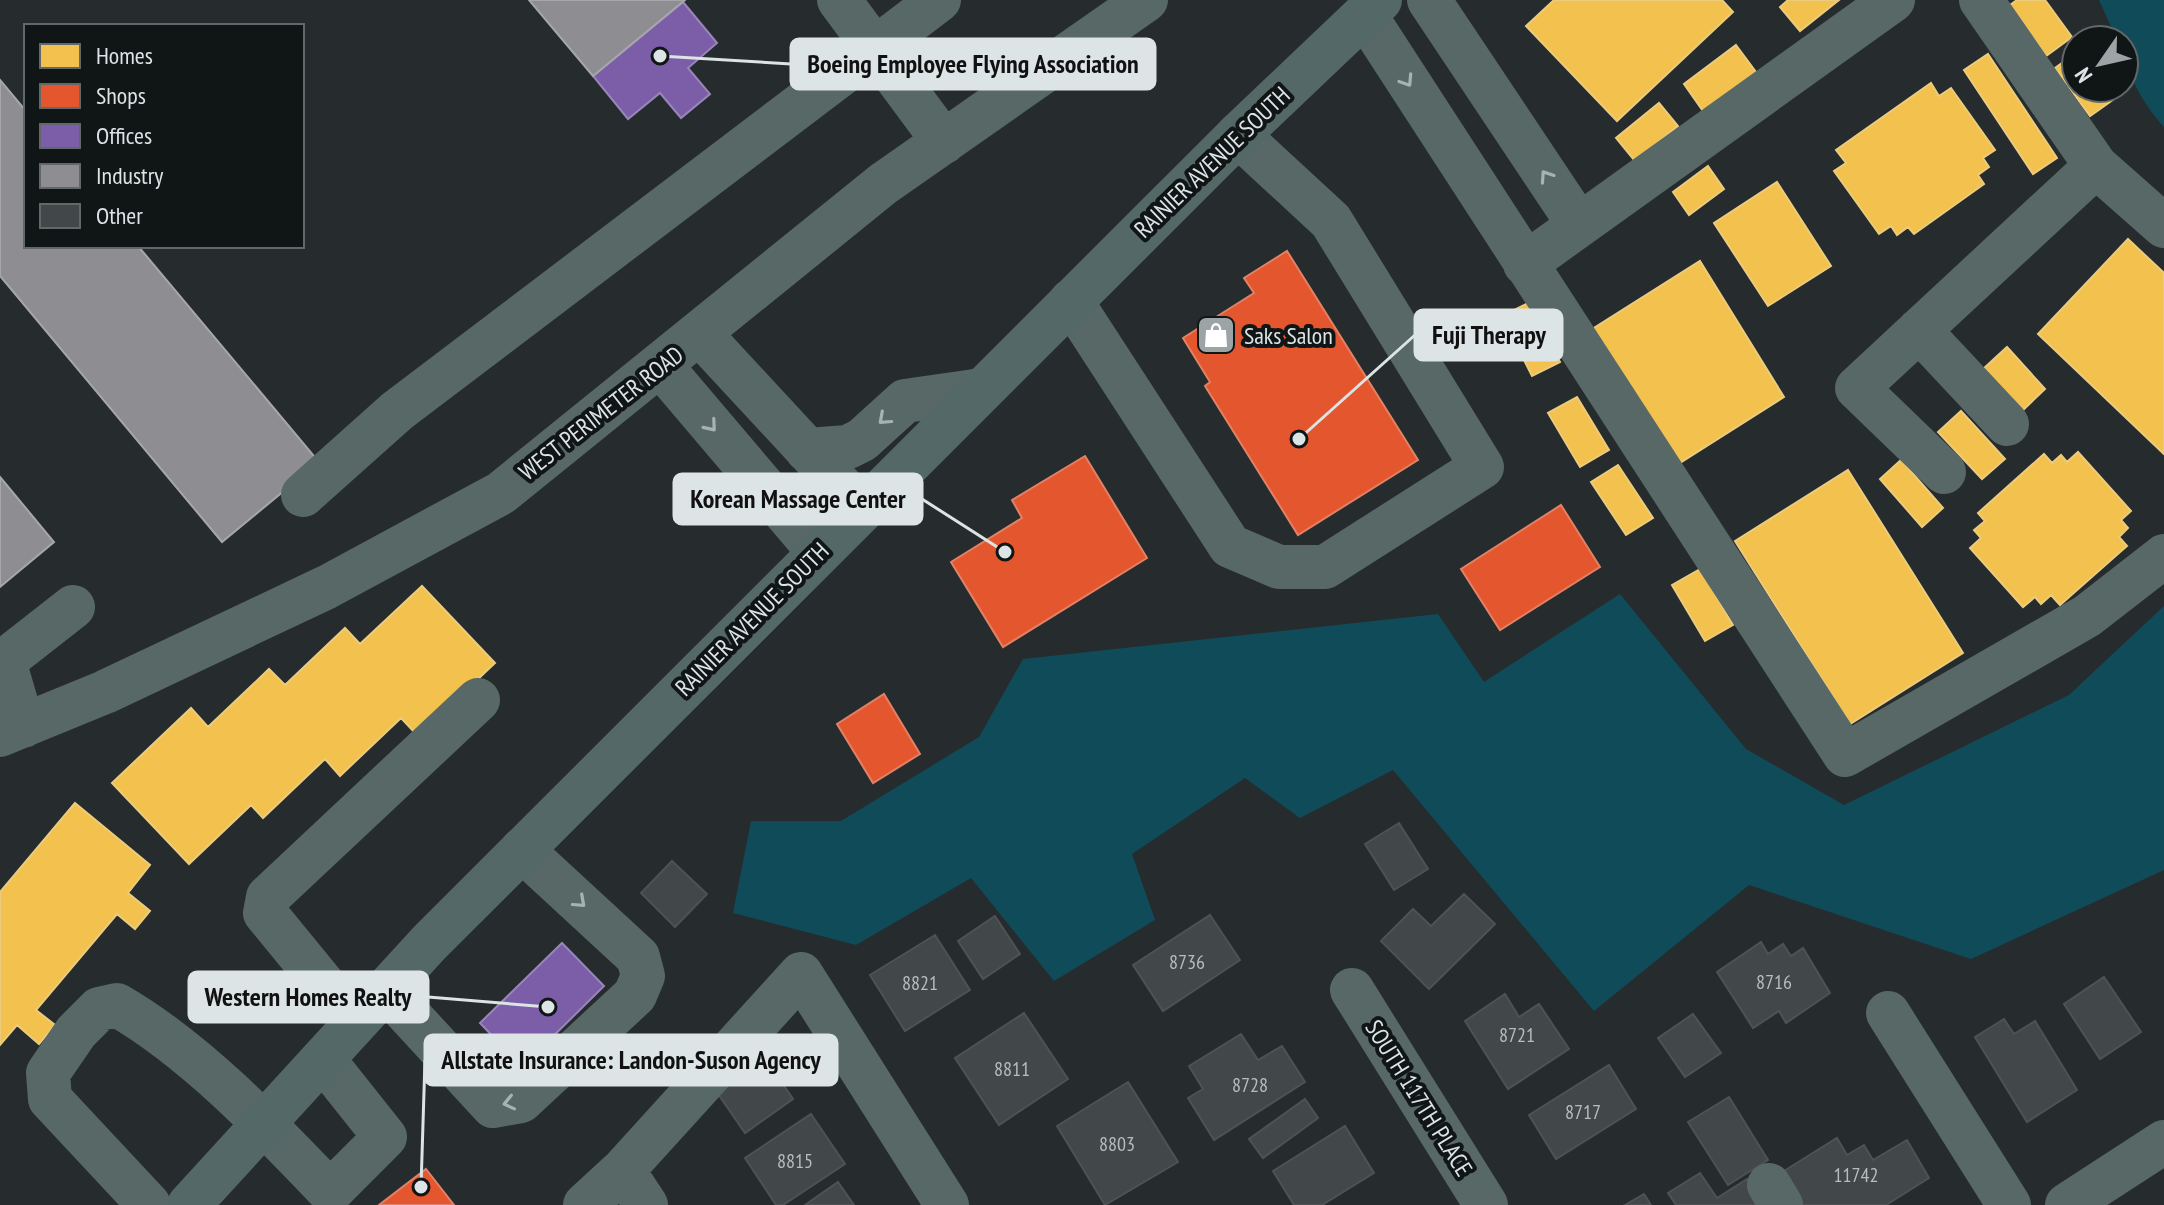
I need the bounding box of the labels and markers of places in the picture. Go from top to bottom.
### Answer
callout: Boeing Employee Flying Association [791,39,1155,89]
callout: Fuji Therapy [1415,310,1562,360]
shop icon: Saks Salon [1195,314,1237,356]
place label: Saks Salon [1244,320,1333,351]
callout: Korean Massage Center [674,474,922,524]
callout: Western Homes Realty [189,972,428,1022]
callout: Allstate Insurance: Landon-Suson Agency [425,1035,837,1085]

